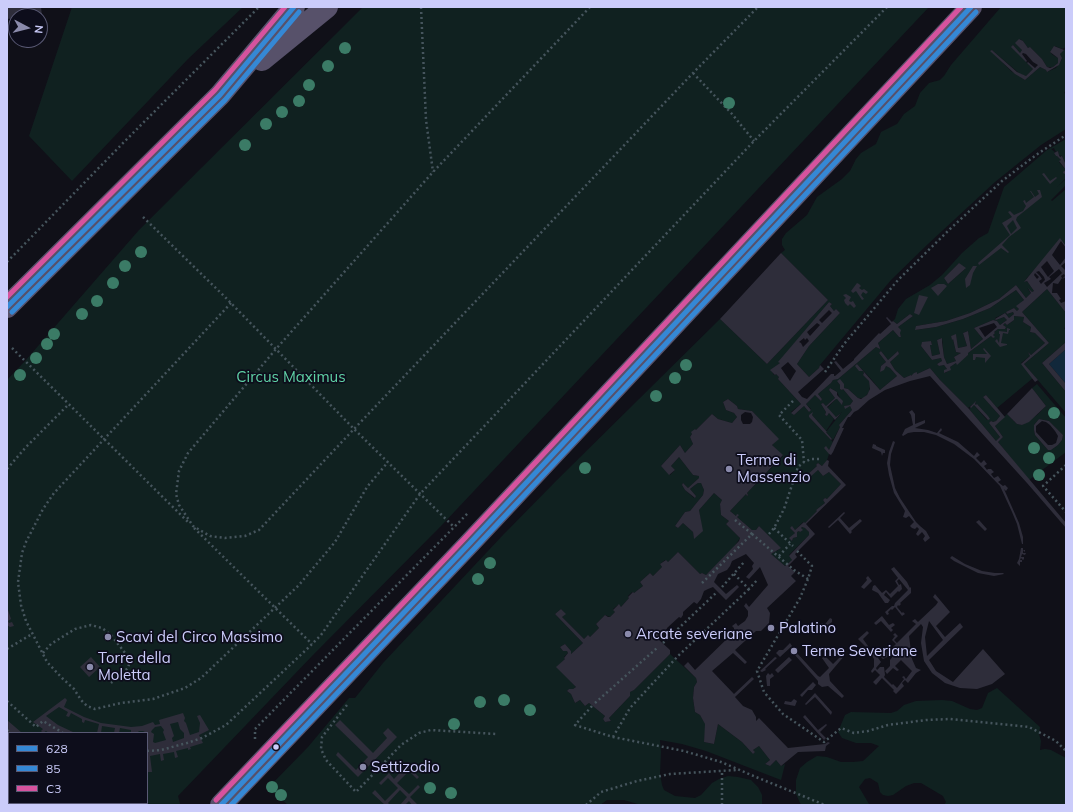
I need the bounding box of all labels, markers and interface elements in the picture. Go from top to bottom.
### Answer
north arrow [8,8,48,48]
text: N [31,24,46,34]
park label: Circus Maximus [236,368,346,386]
place label: Terme di Massenzio [737,451,811,486]
marker: Terme di Massenzio [724,464,734,474]
place label: Palatino [779,619,836,637]
marker: Palatino [766,623,776,633]
place label: Arcate severiane [636,625,752,643]
place label: Scavi del Circo Massimo [116,628,283,646]
marker: Arcate severiane [623,629,633,639]
marker: Scavi del Circo Massimo [103,632,113,642]
place label: Terme Severiane [802,642,917,660]
marker: Terme Severiane [789,646,799,656]
place label: Torre della Moletta [98,649,171,684]
marker: Torre della Moletta [85,662,95,672]
legend [8,732,148,804]
text: 628 [46,741,68,756]
unlabelled marker [271,742,281,752]
place label: Settizodio [371,758,440,776]
text: 85 [46,761,60,776]
marker: Settizodio [358,762,368,772]
text: C3 [46,781,61,796]

